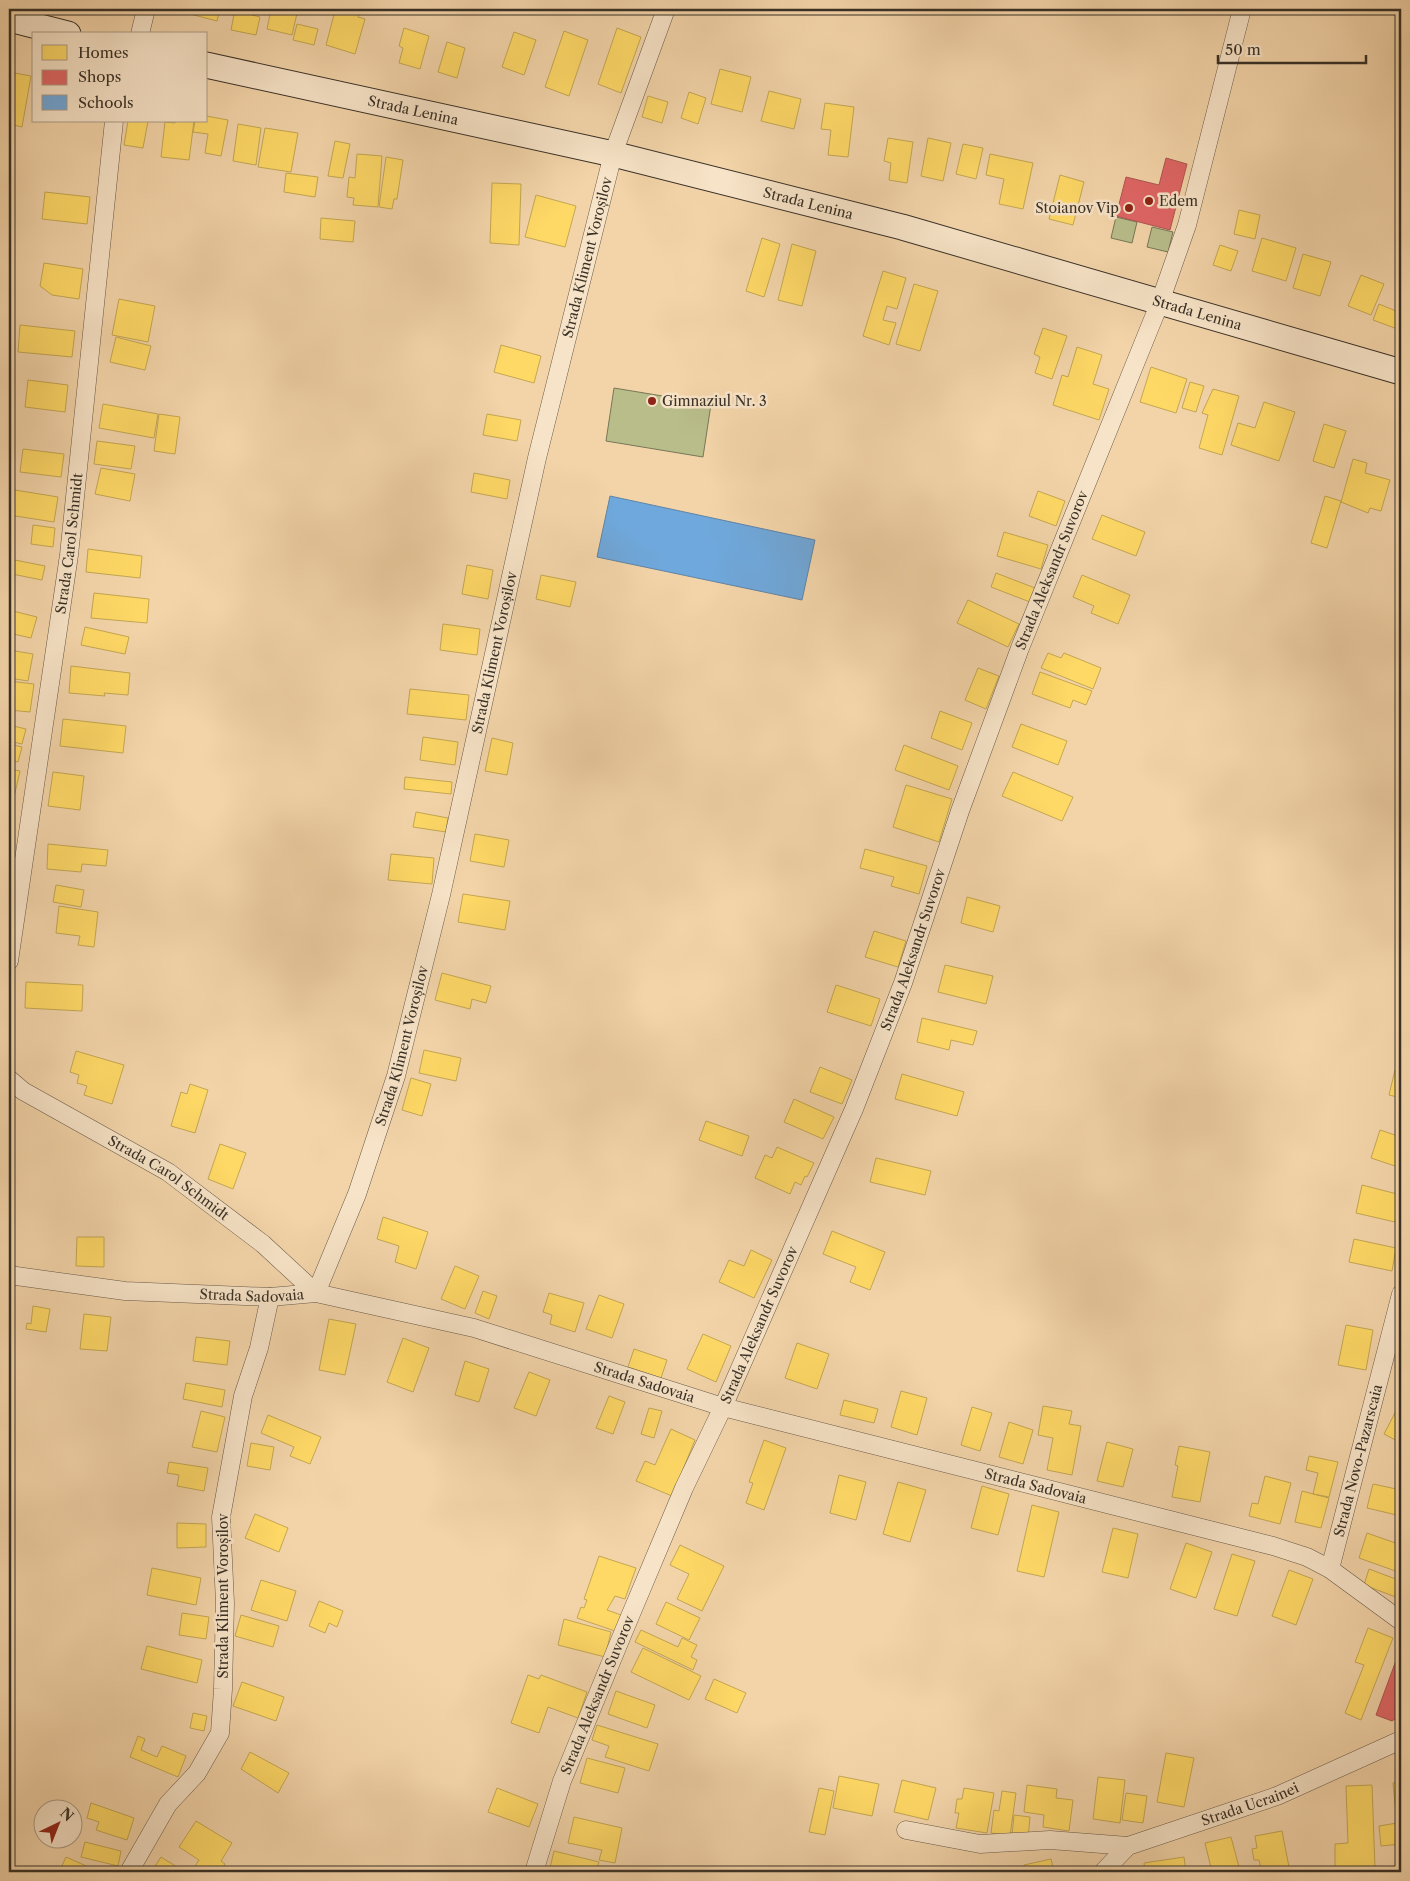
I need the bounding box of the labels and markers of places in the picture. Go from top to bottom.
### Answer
place label: Edem [1159,192,1198,210]
marker: Edem [1143,195,1155,207]
place label: Stoianov Vip [1035,199,1119,217]
marker: Stoianov Vip [1123,202,1135,214]
place label: Gimnaziul Nr. 3 [662,392,767,410]
marker: Gimnaziul Nr. 3 [646,395,658,407]

